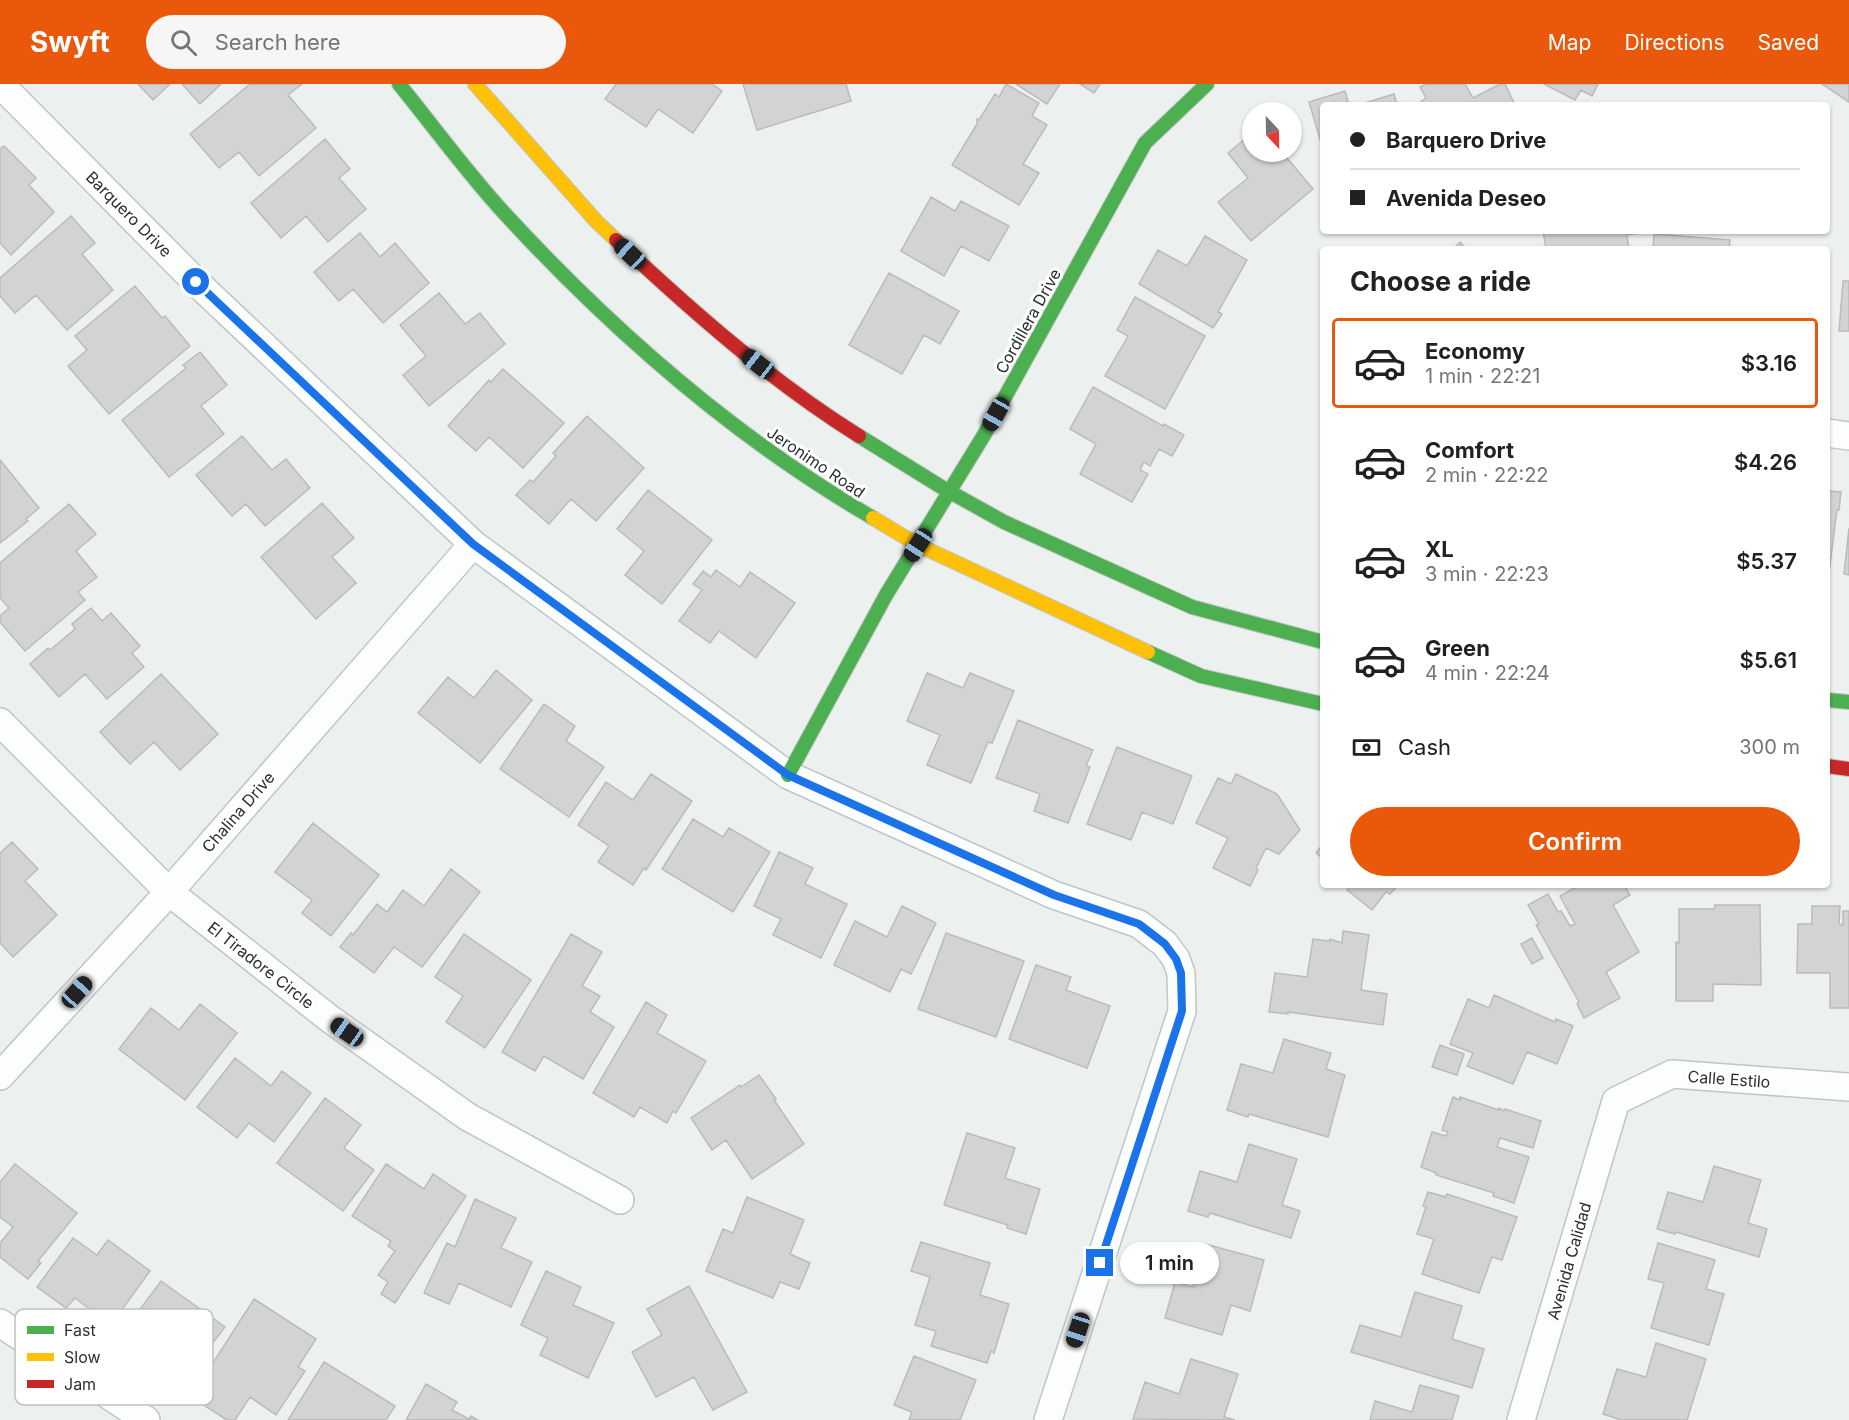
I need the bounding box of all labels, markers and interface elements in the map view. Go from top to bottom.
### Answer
search box [146,15,566,69]
text: Swyft [30,25,110,59]
icon: search [167,26,200,59]
text: Search here [215,29,340,55]
text: Map [1548,30,1591,55]
text: Directions [1624,30,1725,55]
text: Saved [1758,30,1819,55]
north arrow [1242,102,1302,162]
map controls [1242,102,1302,162]
text: Barquero Drive [1386,127,1546,153]
street label: Barquero Drive [82,167,176,261]
text: Avenida Deseo [1386,185,1546,211]
car [611,235,649,273]
street label: Cordillera Drive [991,265,1065,377]
text: Choose a ride [1350,265,1531,298]
route start [182,268,209,295]
icon: car [1353,336,1407,390]
text: Economy [1425,338,1525,364]
car [738,346,778,382]
text: $3.16 [1741,350,1797,376]
text: 1 min · 22:21 [1425,364,1540,388]
car [979,394,1013,434]
street label: Jeronimo Road [763,422,869,502]
icon: car [1353,435,1407,489]
text: Comfort [1425,437,1514,463]
text: $4.26 [1734,449,1797,475]
text: 2 min · 22:22 [1425,463,1549,487]
car [901,525,935,565]
icon: car [1353,534,1407,588]
text: XL [1425,536,1454,562]
text: $5.37 [1736,548,1797,574]
text: 3 min · 22:23 [1425,562,1549,586]
icon: car [1353,633,1407,687]
text: Green [1425,635,1490,661]
text: $5.61 [1740,647,1797,673]
text: 4 min · 22:24 [1425,661,1550,685]
icon: cash [1350,731,1383,764]
text: Cash [1398,734,1451,760]
text: 300 m [1739,735,1800,759]
street label: Chalina Drive [197,768,279,856]
button: Confirm [1350,807,1800,876]
street label: El Tiradore Circle [204,917,318,1013]
car [58,973,96,1011]
car [327,1014,367,1050]
street label: Calle Estilo [1687,1066,1771,1092]
street label: Avenida Calidad [1543,1200,1595,1322]
callout: 1 min [1121,1242,1220,1284]
route end [1086,1249,1113,1276]
text: 1 min [1145,1251,1194,1275]
legend [15,1309,213,1405]
car [1064,1310,1092,1350]
text: Fast [64,1320,96,1340]
text: Slow [64,1347,101,1367]
text: Jam [64,1374,96,1394]

